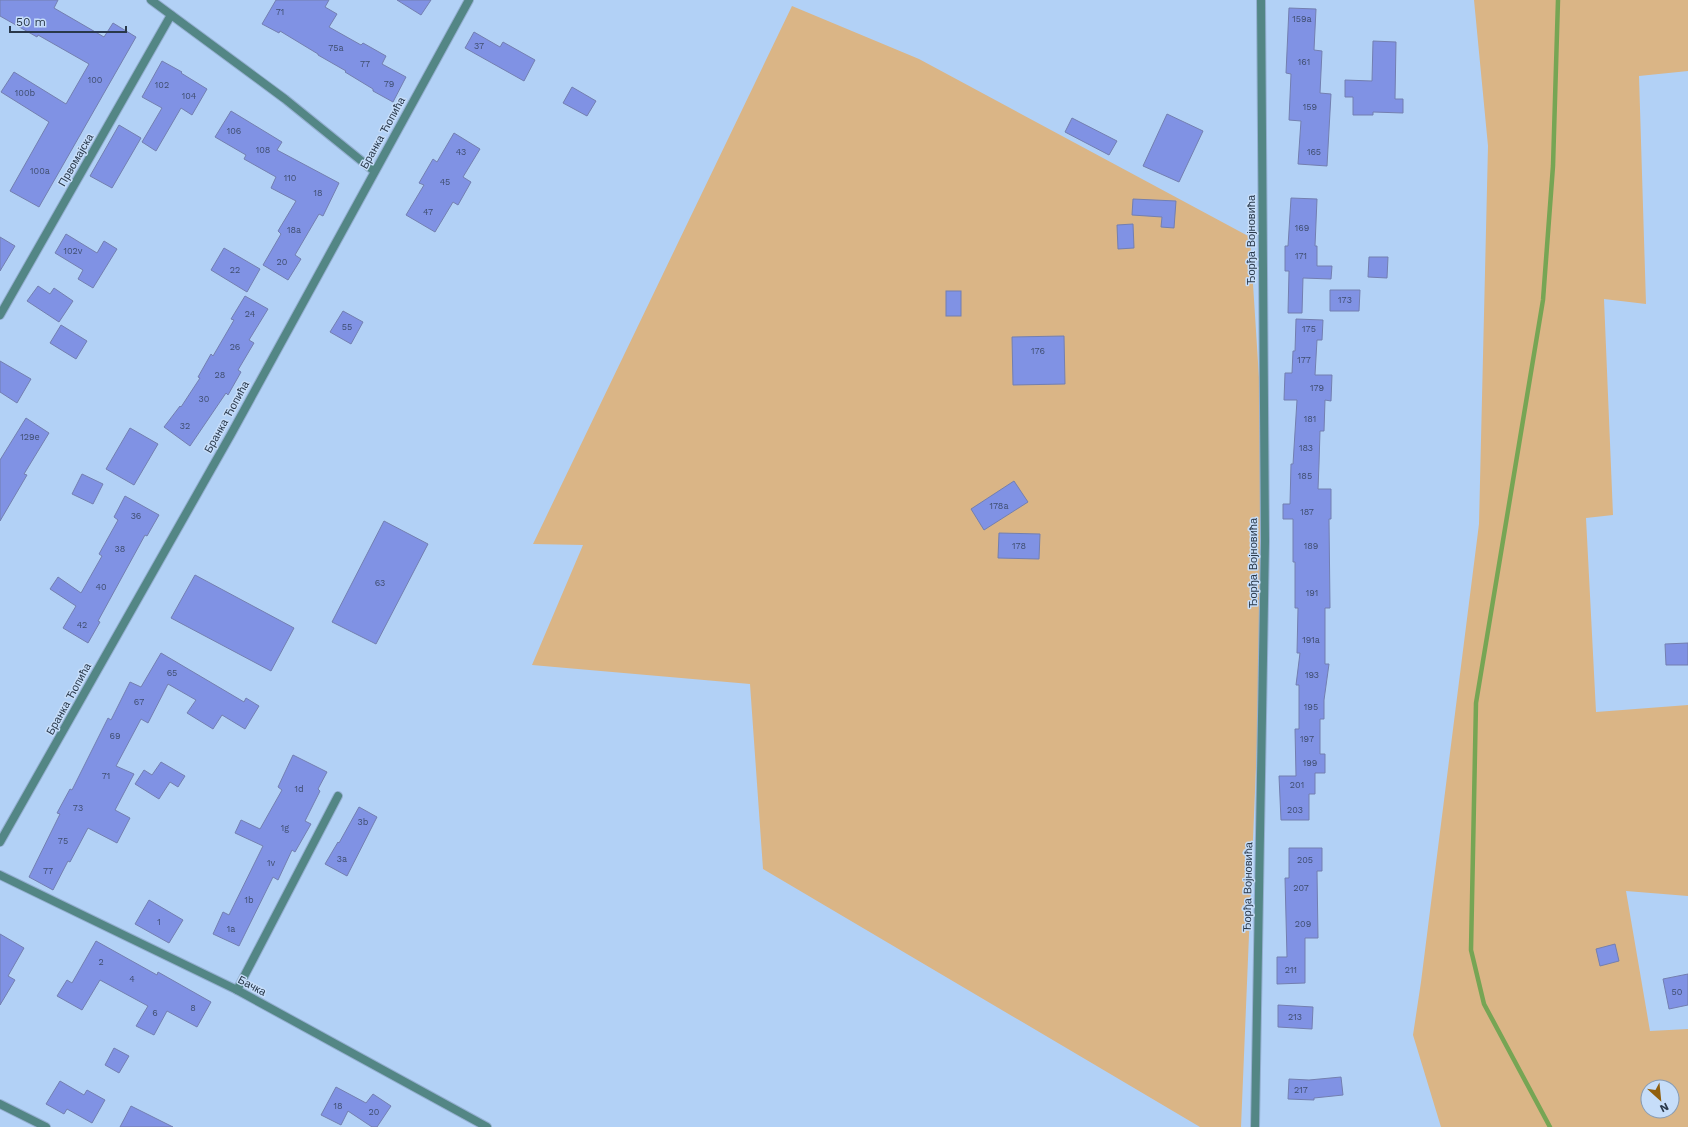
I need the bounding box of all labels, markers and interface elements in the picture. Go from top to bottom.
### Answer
house number: 71 [276,7,284,17]
scale bar [10,8,126,34]
house number: 159a [1292,14,1312,24]
text: 50 m [16,15,46,29]
house number: 37 [474,41,484,51]
house number: 75a [328,43,344,53]
house number: 161 [1298,57,1310,67]
house number: 77 [360,59,370,69]
house number: 100 [88,75,103,85]
house number: 79 [384,79,394,89]
house number: 102 [155,80,169,90]
house number: 100b [15,88,36,98]
house number: 104 [182,91,197,101]
street label: Бранка Ћопића [358,94,409,171]
house number: 159 [1303,102,1317,112]
house number: 106 [227,126,241,136]
street label: Првомајска [56,131,97,189]
house number: 108 [256,145,270,155]
house number: 43 [456,147,466,157]
house number: 165 [1307,147,1321,157]
house number: 100a [30,166,50,176]
house number: 110 [284,173,297,183]
house number: 45 [440,177,450,187]
house number: 18 [313,188,323,198]
street label: Ђорђа Војновића [1245,194,1258,285]
house number: 47 [423,207,433,217]
house number: 169 [1295,223,1309,233]
house number: 18a [287,225,301,235]
house number: 102v [63,246,83,256]
house number: 171 [1295,251,1307,261]
house number: 20 [277,257,288,267]
house number: 22 [230,265,240,275]
house number: 173 [1338,295,1352,305]
house number: 24 [245,309,256,319]
house number: 55 [342,322,352,332]
house number: 175 [1302,324,1316,334]
house number: 26 [230,342,240,352]
house number: 176 [1031,346,1045,356]
house number: 177 [1297,355,1311,365]
house number: 28 [215,370,225,380]
street label: Бранка Ћопића [202,378,253,455]
house number: 179 [1310,383,1324,393]
house number: 30 [199,394,210,404]
house number: 181 [1304,414,1316,424]
house number: 32 [180,421,190,431]
house number: 129e [20,432,40,442]
house number: 183 [1299,443,1313,453]
house number: 185 [1298,471,1312,481]
house number: 178a [989,501,1009,511]
house number: 187 [1300,507,1314,517]
house number: 36 [131,511,141,521]
street label: Ђорђа Војновића [1247,517,1260,608]
house number: 178 [1012,541,1026,551]
house number: 189 [1304,541,1318,551]
house number: 38 [115,544,125,554]
house number: 63 [375,578,385,588]
house number: 40 [95,582,107,592]
house number: 191 [1306,588,1318,598]
house number: 42 [77,620,87,630]
house number: 191a [1302,635,1320,645]
street label: Бранка Ћопића [44,660,95,737]
house number: 65 [167,668,177,678]
house number: 193 [1305,670,1319,680]
house number: 67 [134,697,144,707]
house number: 195 [1304,702,1318,712]
house number: 69 [109,731,121,741]
house number: 197 [1300,734,1314,744]
house number: 199 [1303,758,1317,768]
house number: 71 [102,771,110,781]
house number: 201 [1290,780,1304,790]
house number: 1d [294,784,304,794]
house number: 73 [73,803,83,813]
house number: 203 [1287,805,1303,815]
house number: 3b [358,817,369,827]
house number: 1g [281,823,289,833]
house number: 75 [58,836,68,846]
street label: Ђорђа Војновића [1241,841,1255,932]
house number: 3a [337,854,347,864]
house number: 205 [1297,855,1313,865]
house number: 1v [267,858,275,868]
house number: 77 [43,866,53,876]
house number: 207 [1293,883,1309,893]
house number: 1b [244,895,254,905]
house number: 1 [157,917,161,927]
house number: 209 [1295,919,1311,929]
house number: 1a [227,924,235,934]
house number: 2 [98,957,104,967]
house number: 211 [1285,965,1297,975]
street label: Бачка [236,973,269,999]
house number: 4 [129,974,135,984]
house number: 50 [1672,987,1683,997]
house number: 8 [190,1003,196,1013]
house number: 6 [152,1008,158,1018]
house number: 213 [1288,1012,1302,1022]
north arrow [1640,1079,1680,1119]
house number: 217 [1294,1085,1308,1095]
text: N [1658,1100,1671,1115]
house number: 18 [333,1101,343,1111]
house number: 20 [369,1107,380,1117]

